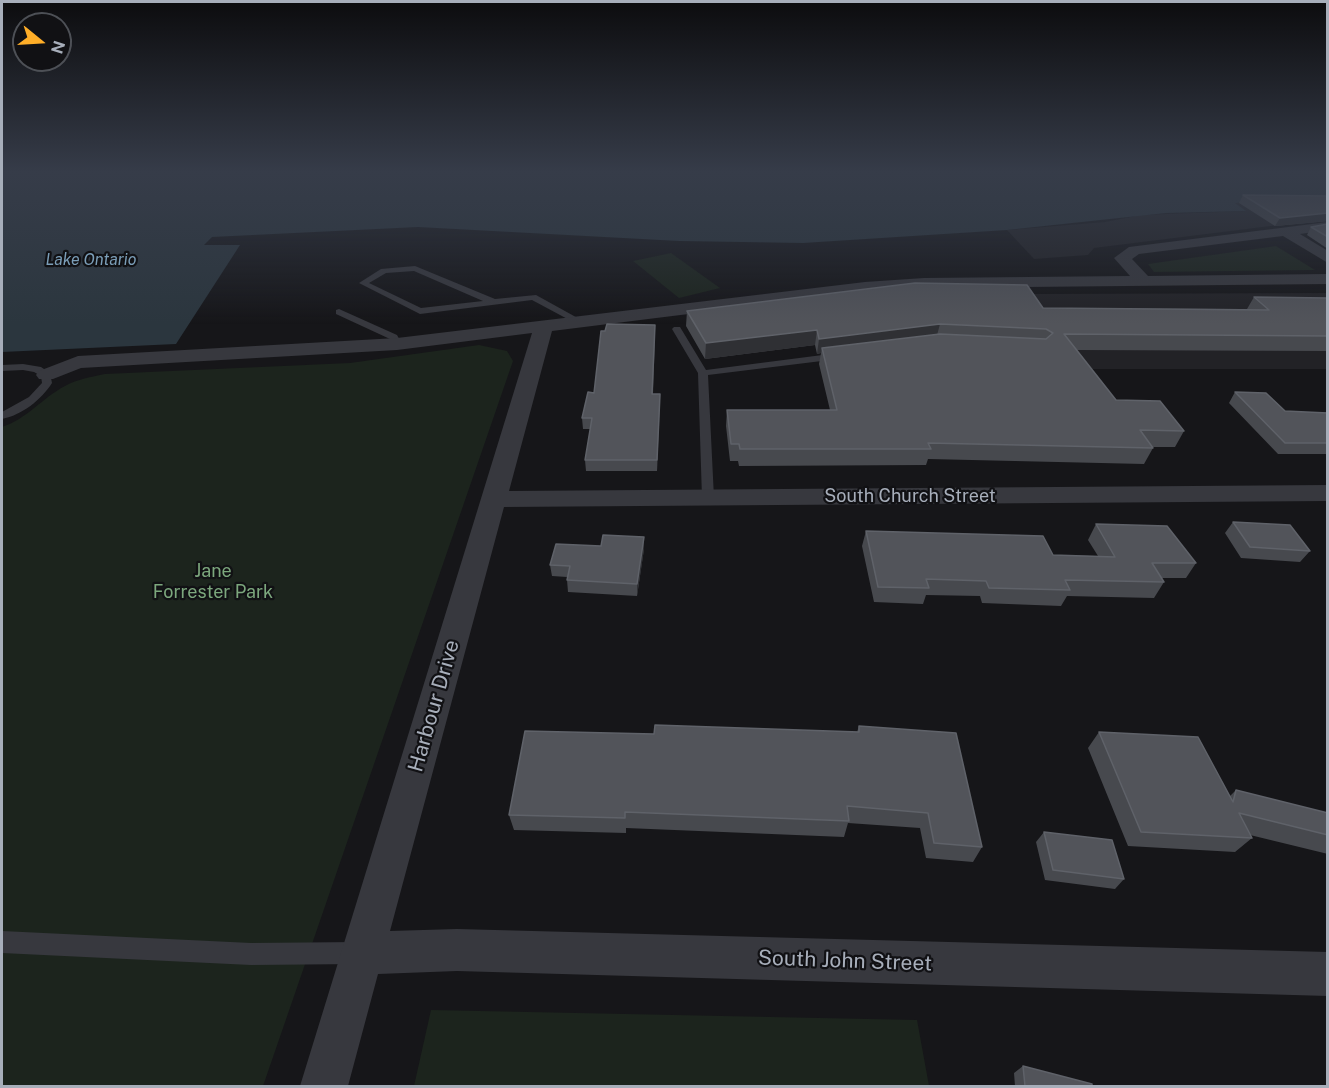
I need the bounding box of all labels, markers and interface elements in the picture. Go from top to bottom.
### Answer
north arrow [12,12,72,72]
text: N [47,38,69,56]
water label: Lake Ontario [46,250,136,270]
street label: South Church Street [824,485,996,507]
park label: Jane Forrester Park [153,560,273,602]
street label: Harbour Drive [403,637,465,775]
street label: South John Street [758,945,932,977]

